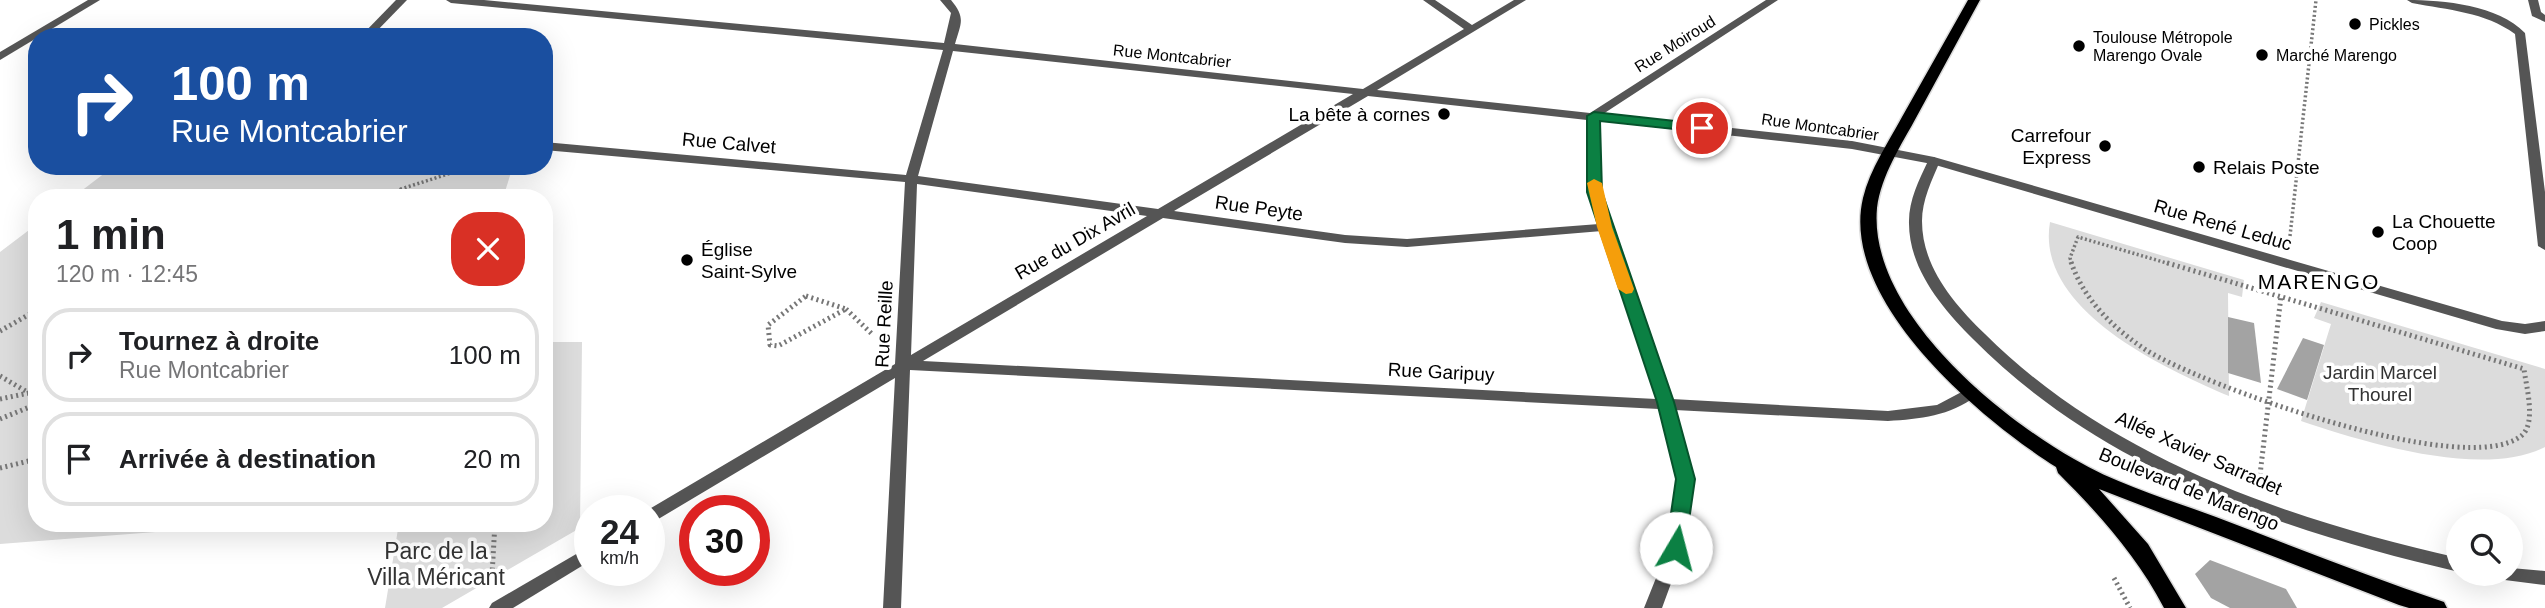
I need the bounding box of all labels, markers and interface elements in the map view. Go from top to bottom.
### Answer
street label: Rue Moiroud [1632,13,1718,75]
marker: Pickles [2347,16,2363,32]
place label: Pickles [2369,16,2420,33]
place label: Toulouse Métropole Marengo Ovale [2093,29,2233,64]
marker: Toulouse Métropole Marengo Ovale [2071,38,2087,54]
street label: Rue Montcabrier [1112,41,1232,71]
marker: Marché Marengo [2254,47,2270,63]
place label: Marché Marengo [2276,47,2397,64]
icon: right [56,56,147,147]
text: 100 m [171,56,310,110]
pin [1672,98,1732,158]
place label: La bête à cornes [1288,104,1430,125]
marker: La bête à cornes [1436,106,1452,122]
icon: arrive [1683,109,1721,147]
street label: Rue Montcabrier [1760,110,1880,144]
text: Rue Montcabrier [171,113,408,149]
place label: Carrefour Express [2011,125,2092,168]
street label: Rue Calvet [681,128,777,158]
marker: Carrefour Express [2097,138,2113,154]
place label: Relais Poste [2213,157,2320,178]
marker: Relais Poste [2191,159,2207,175]
street label: Rue Peyte [1214,191,1304,225]
street label: Rue René Leduc [2152,195,2294,255]
street label: Rue du Dix Avril [1011,198,1139,284]
text: 1 min [56,211,166,258]
place label: La Chouette Coop [2392,211,2496,254]
button: close [451,212,525,286]
marker: La Chouette Coop [2370,224,2386,240]
place label: Église Saint-Sylve [701,239,797,282]
marker: Église Saint-Sylve [679,252,695,268]
text: 120 m · 12:45 [56,261,198,287]
district label: MARENGO [2258,270,2380,293]
street label: Rue Reille [871,280,897,368]
text: Tournez à droite [119,326,319,356]
icon: right [60,336,98,374]
text: 100 m [449,340,521,370]
text: Rue Montcabrier [119,357,289,383]
street label: Rue Garipuy [1387,359,1495,385]
park label: Jardin Marcel Thourel [2323,362,2437,405]
street label: Allée Xavier Sarradet [2113,407,2286,499]
icon: arrive [60,440,98,478]
street label: Boulevard de Marengo [2096,443,2282,535]
text: Arrivée à destination [119,444,376,474]
text: 20 m [463,444,521,474]
speed limit sign: 30 [679,495,770,586]
map controls [2446,509,2523,586]
button: search [2446,509,2523,586]
position arrow [1639,511,1713,585]
text: 24 [600,512,639,551]
park label: Parc de la Villa Méricant [367,538,505,590]
text: km/h [600,548,639,568]

